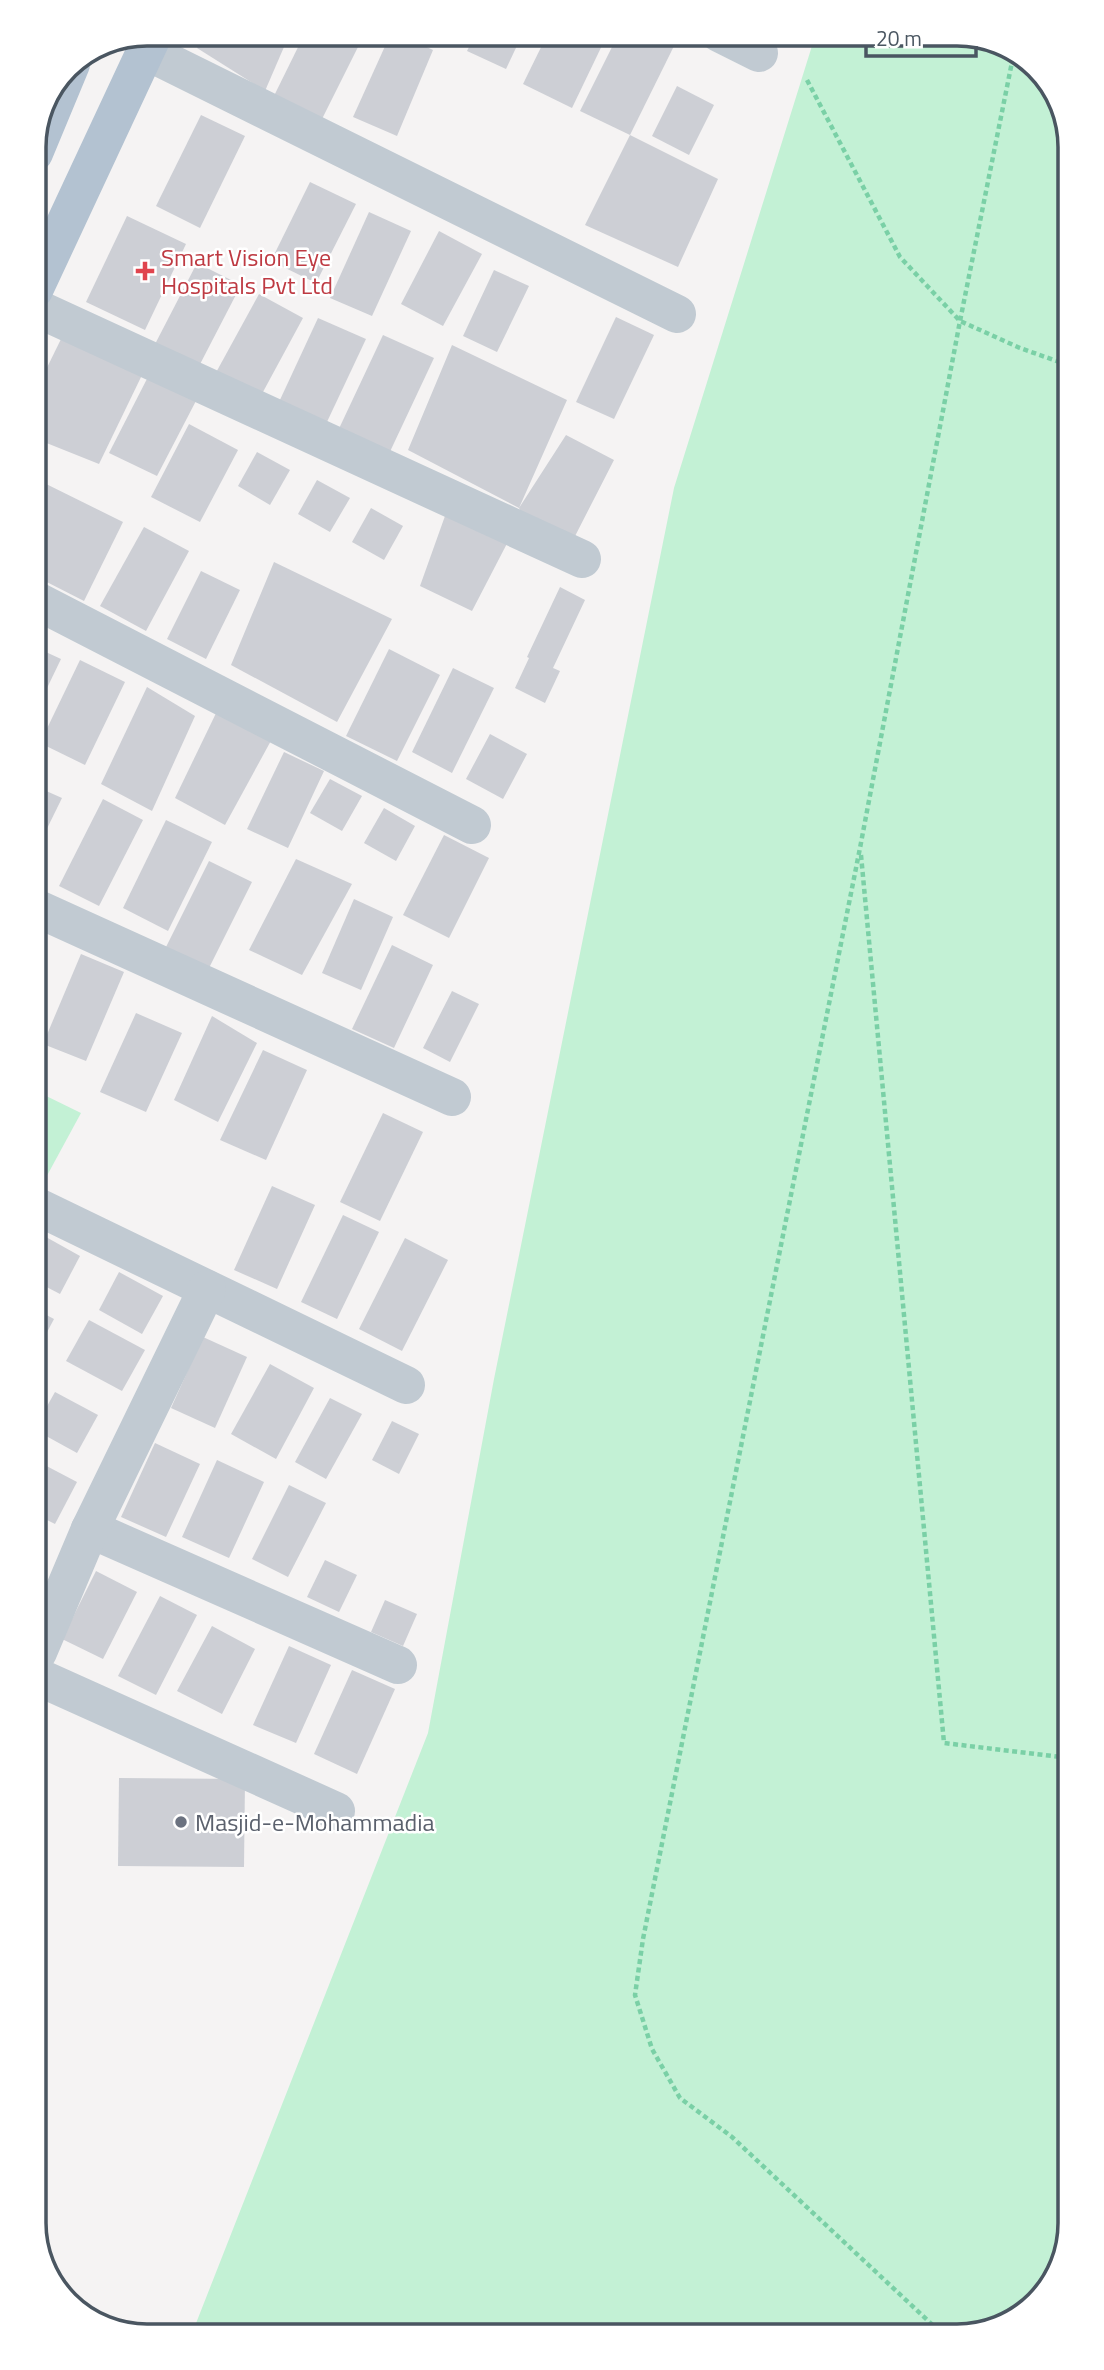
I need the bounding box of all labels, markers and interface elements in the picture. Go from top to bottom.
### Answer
scale bar [866,14,976,58]
text: 20 m [876,22,922,54]
place label: Smart Vision Eye Hospitals Pvt Ltd [161,239,333,303]
marker: Smart Vision Eye Hospitals Pvt Ltd [135,261,155,281]
place label: Masjid-e-Mohammadia [195,1804,434,1840]
marker: Masjid-e-Mohammadia [173,1814,189,1830]

